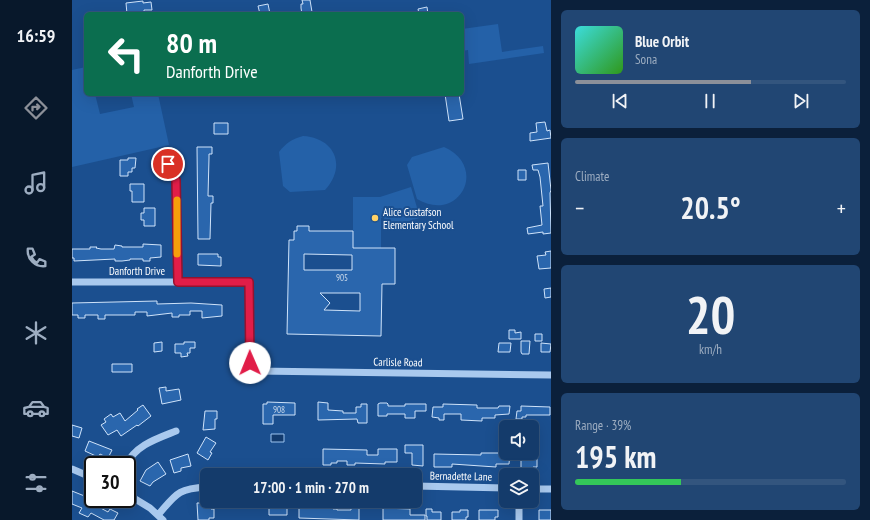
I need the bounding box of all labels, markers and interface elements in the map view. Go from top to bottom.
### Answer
text: 16:59 [17,24,55,47]
text: 80 m [166,24,217,61]
icon: left [100,28,152,80]
text: Blue Orbit [635,32,689,51]
text: Sona [635,51,657,68]
text: Danforth Drive [166,60,258,83]
icon: previous [609,90,631,112]
icon: pause [699,90,721,112]
icon: next [790,90,812,112]
icon: directions [22,94,50,122]
pin [151,147,185,181]
icon: arrive [157,153,179,175]
text: Climate [575,168,609,185]
icon: music [22,169,50,197]
text: 20.5° [680,188,741,227]
text: − [575,194,584,222]
text: + [837,194,846,222]
place label: Alice Gustafson Elementary School [383,205,454,232]
marker: Alice Gustafson Elementary School [370,213,380,223]
icon: phone [22,244,50,272]
street label: Danforth Drive [109,264,165,278]
house number: 905 [336,272,348,283]
text: 20 [686,281,735,348]
icon: climate [22,319,50,347]
text: km/h [699,341,722,358]
position arrow [229,342,271,384]
street label: Carlisle Road [373,355,423,369]
icon: car [22,394,50,422]
house number: 908 [273,404,285,415]
text: Range · 39% [575,417,631,434]
map controls [499,420,539,508]
button: sound [499,420,539,460]
text: 195 km [575,437,656,476]
speed limit sign: 30 [84,456,136,508]
street label: Bernadette Lane [430,468,493,484]
button: layers [499,468,539,508]
icon: filters [22,469,50,497]
text: 17:00 · 1 min · 270 m [253,478,369,497]

